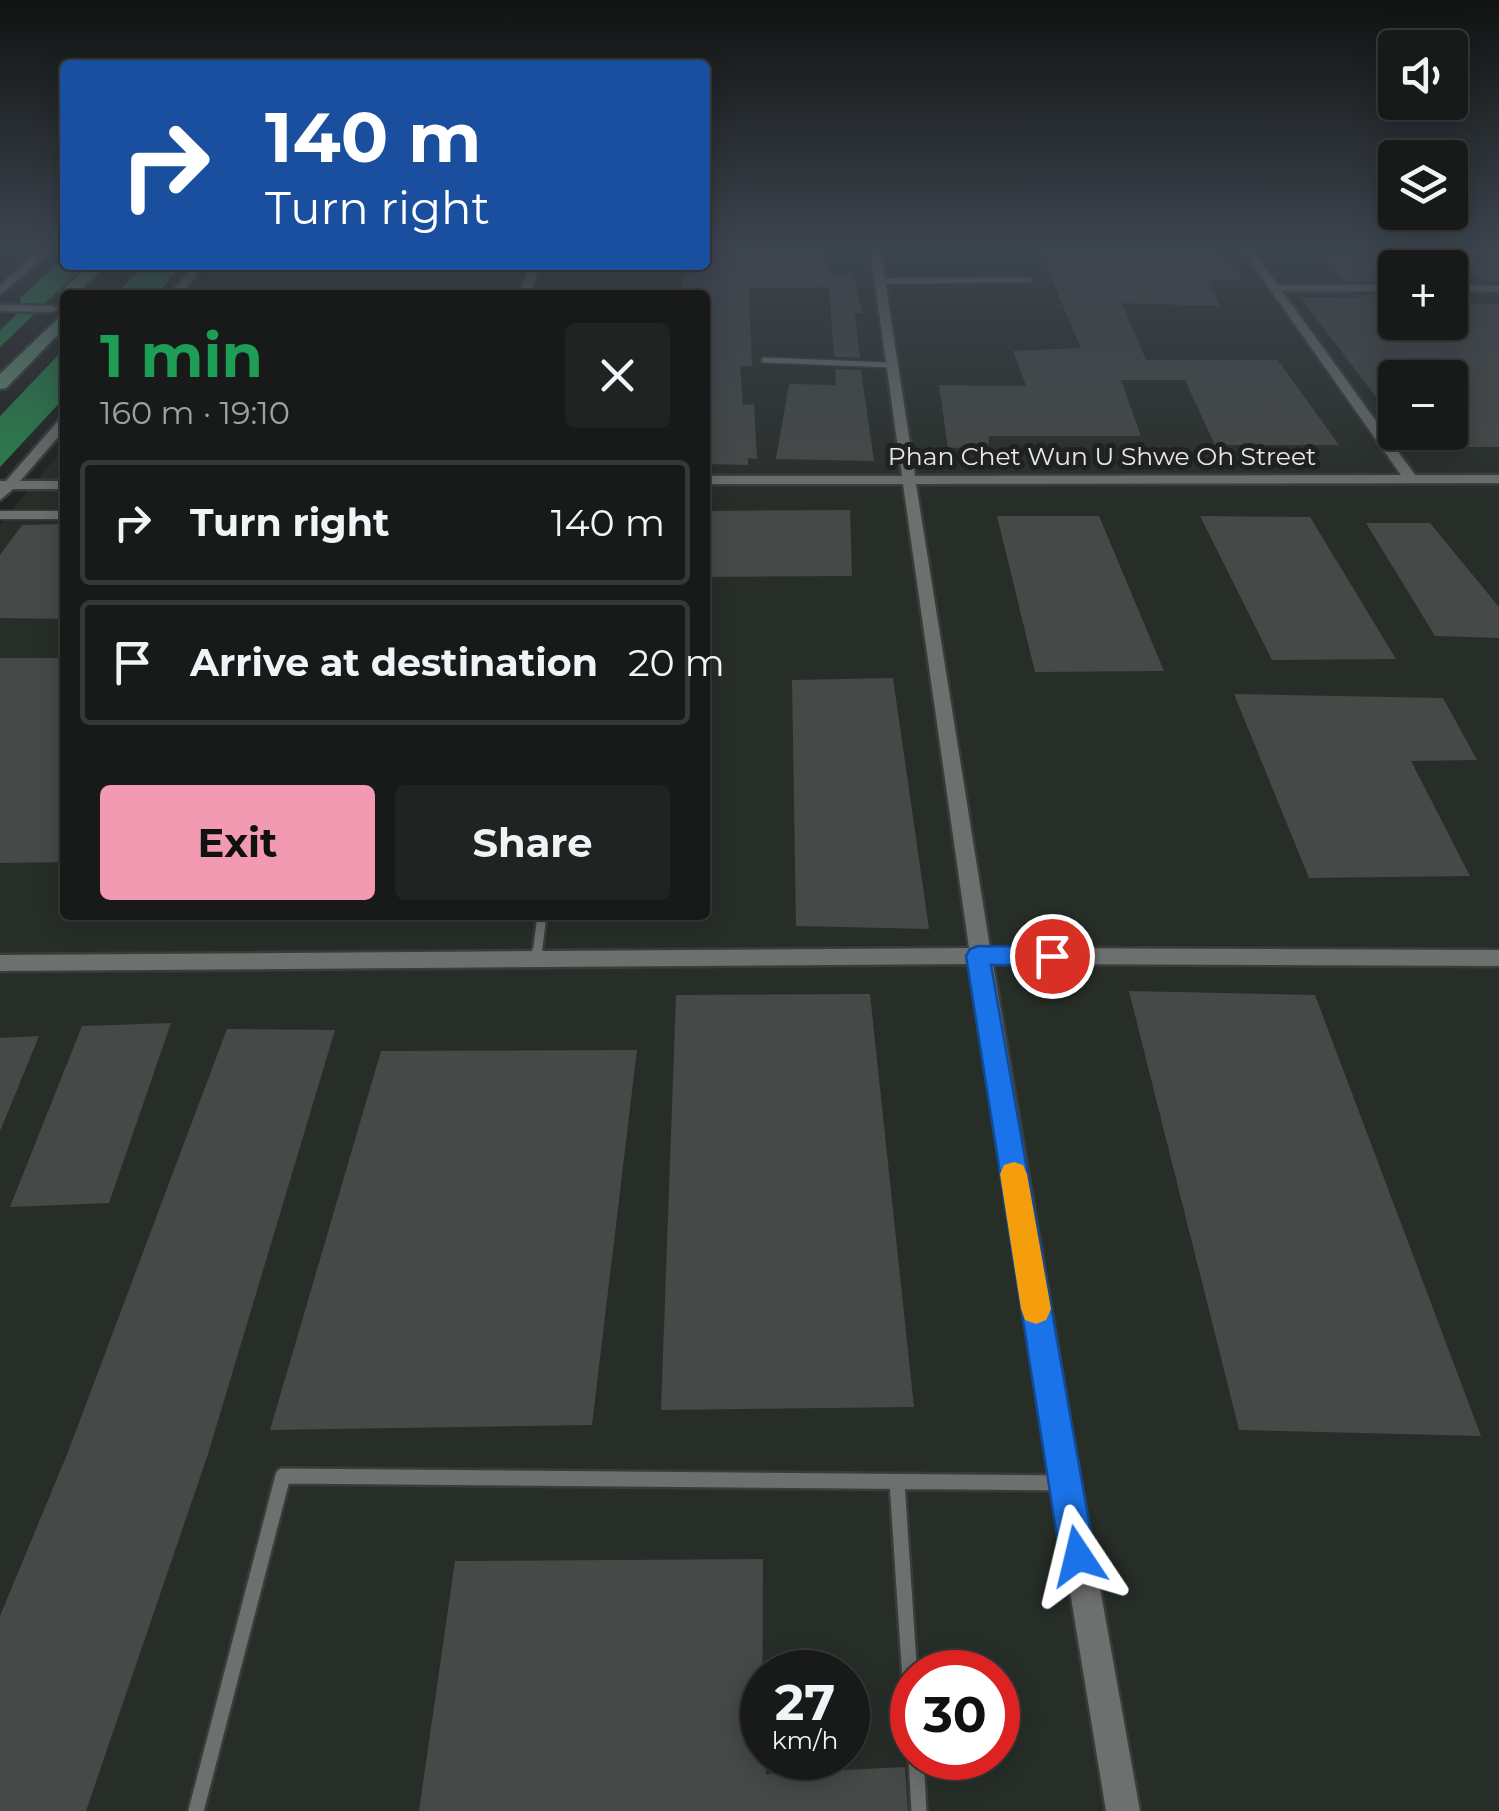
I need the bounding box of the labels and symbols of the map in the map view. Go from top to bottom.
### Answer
street label: Phan Chet Wun U Shwe Oh Street [888,441,1316,471]
pin [1010,914,1095,999]
position arrow [1026,1504,1130,1608]
speed limit sign: 30 [890,1650,1020,1780]

